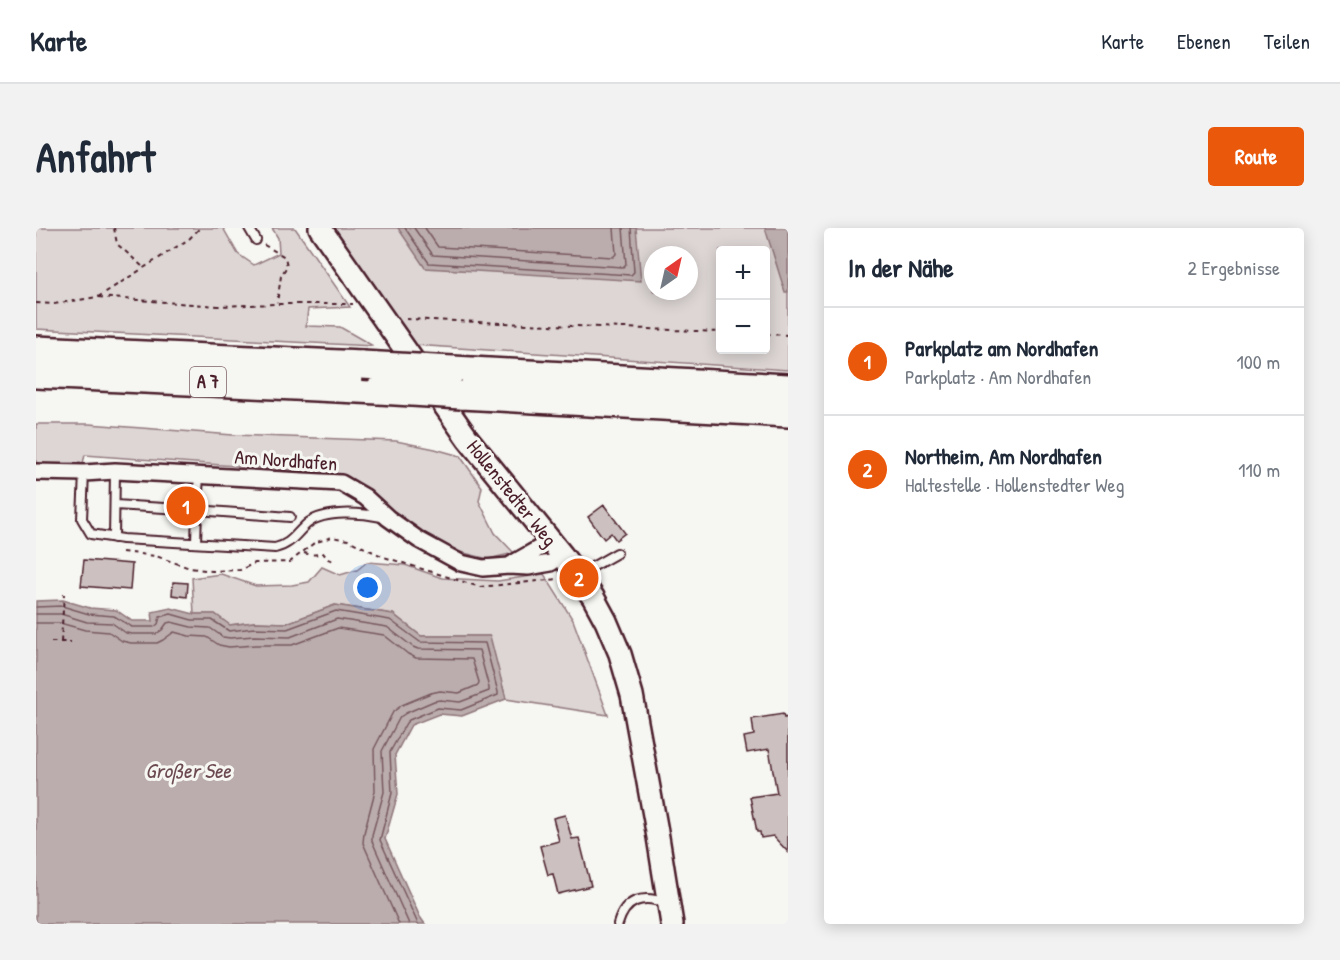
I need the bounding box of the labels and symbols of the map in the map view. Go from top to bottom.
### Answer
north arrow [644,246,698,300]
road number: A 7 [190,367,226,397]
street label: Hollenstedter Weg [461,434,564,552]
street label: Am Nordhafen [234,442,338,477]
pin: 1 [166,484,206,528]
pin: 2 [560,556,598,600]
your location [353,573,382,602]
water label: Großer See [145,756,232,785]

